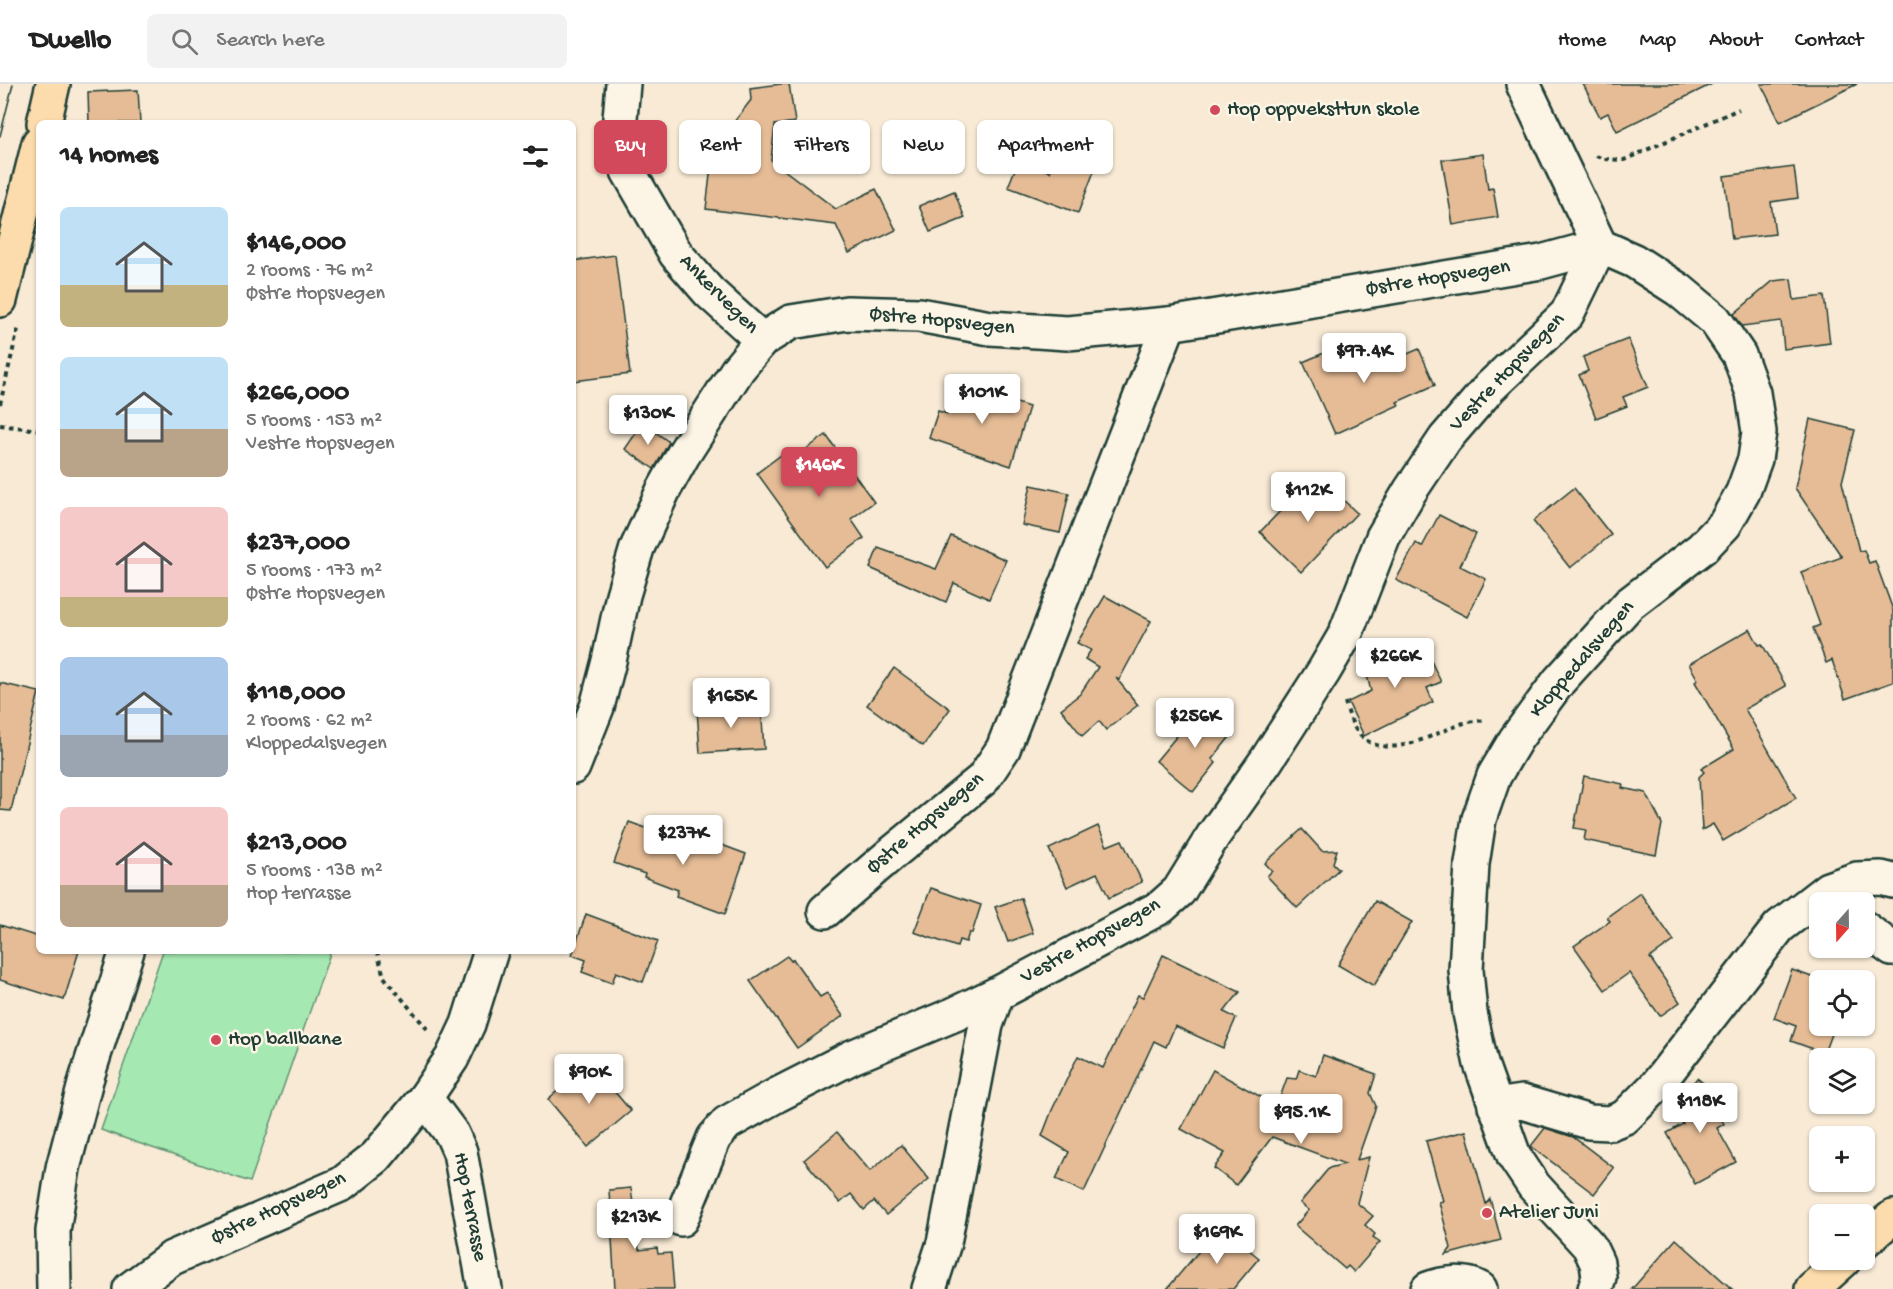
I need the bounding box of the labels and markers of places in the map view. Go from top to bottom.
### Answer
place label: Hop oppveksttun skole [1227,98,1421,123]
marker: Hop oppveksttun skole [1208,103,1222,117]
pin: $97.4K [1315,333,1413,384]
pin: $101K [940,374,1024,425]
pin: $130K [606,395,690,446]
pin: $146K [777,447,861,498]
pin: $112K [1266,472,1350,523]
pin: $266K [1353,638,1437,689]
pin: $165K [689,678,773,729]
pin: $256K [1153,698,1237,749]
pin: $237K [641,815,725,866]
place label: Hop ballbane [228,1028,343,1053]
marker: Hop ballbane [209,1033,223,1047]
pin: $90K [553,1054,625,1105]
pin: $118K [1658,1083,1742,1134]
pin: $95.1K [1252,1094,1350,1145]
pin: $213K [593,1199,677,1250]
place label: Atelier Juni [1499,1201,1599,1226]
marker: Atelier Juni [1480,1206,1494,1220]
pin: $169K [1175,1214,1259,1265]

